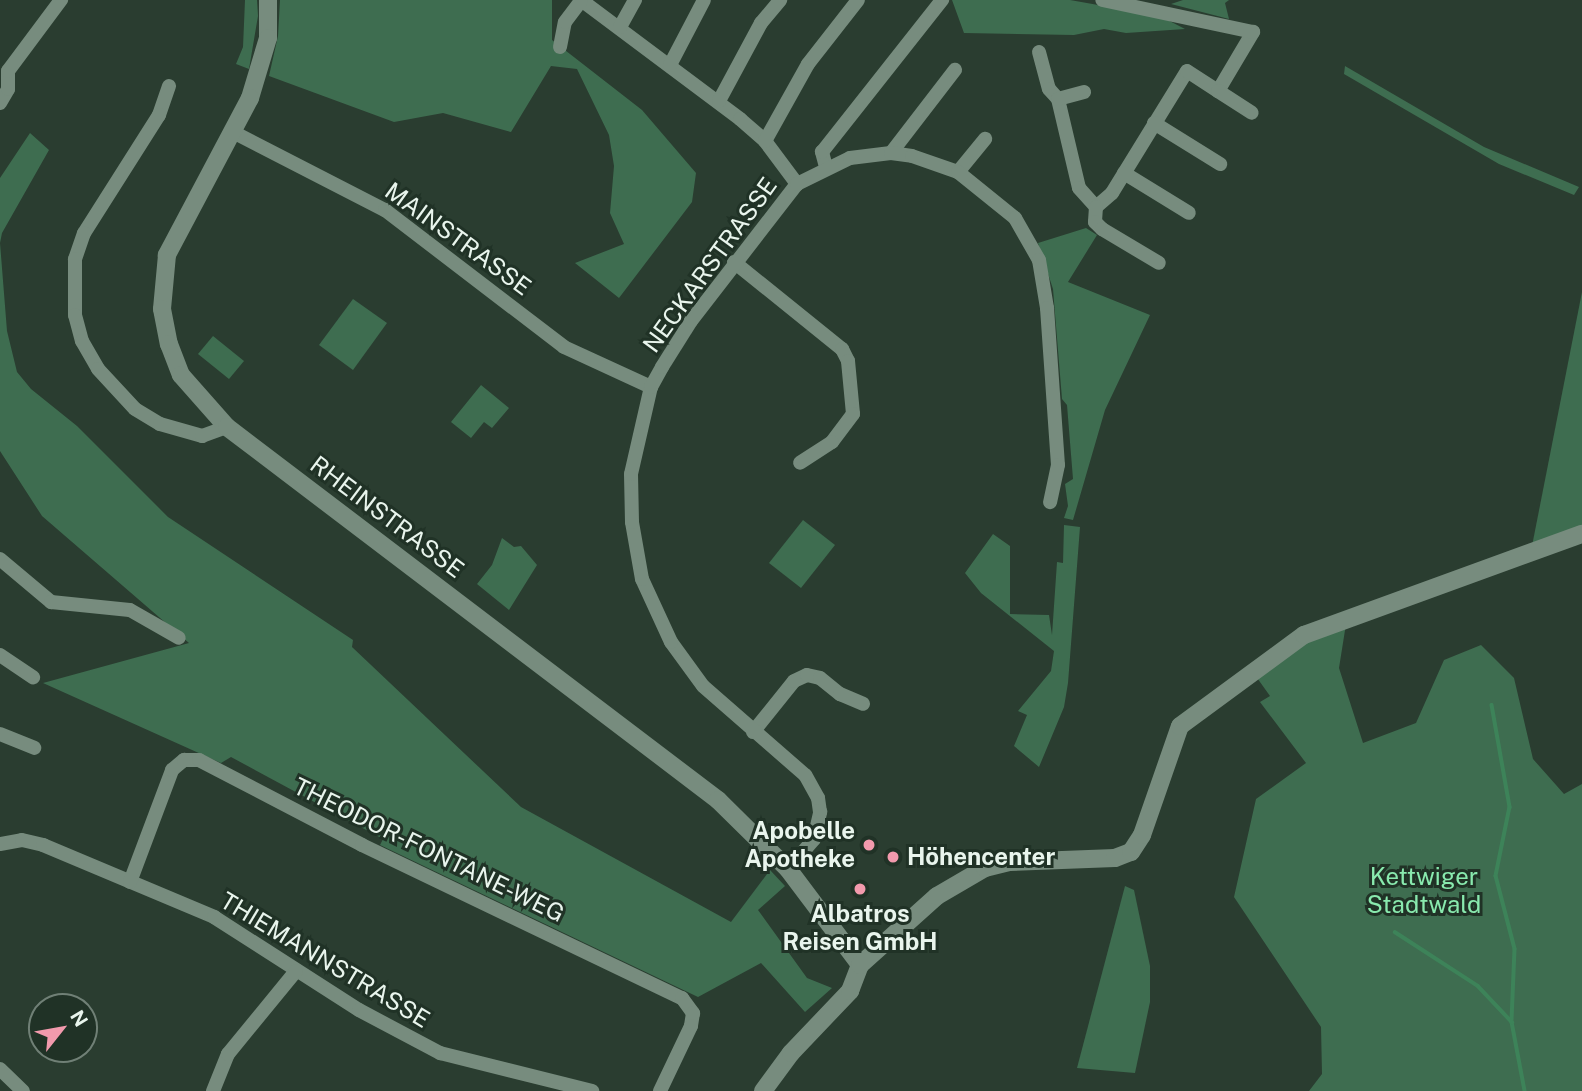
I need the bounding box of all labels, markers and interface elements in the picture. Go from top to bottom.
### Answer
street label: NECKARSTRASSE [637,172,783,358]
street label: MAINSTRASSE [379,176,537,302]
street label: RHEINSTRASSE [305,450,469,584]
street label: THEODOR-FONTANE-WEG [289,772,569,928]
place label: Apobelle Apotheke [744,817,855,873]
marker: Apobelle Apotheke [861,837,877,853]
place label: Höhencenter [907,843,1055,871]
marker: Höhencenter [885,849,901,865]
park label: Kettwiger Stadtwald [1367,863,1481,919]
marker: Albatros Reisen GmbH [852,881,868,897]
street label: THIEMANNSTRASSE [215,886,435,1034]
place label: Albatros Reisen GmbH [782,900,938,956]
north arrow [28,993,98,1063]
text: N [66,1006,93,1030]

